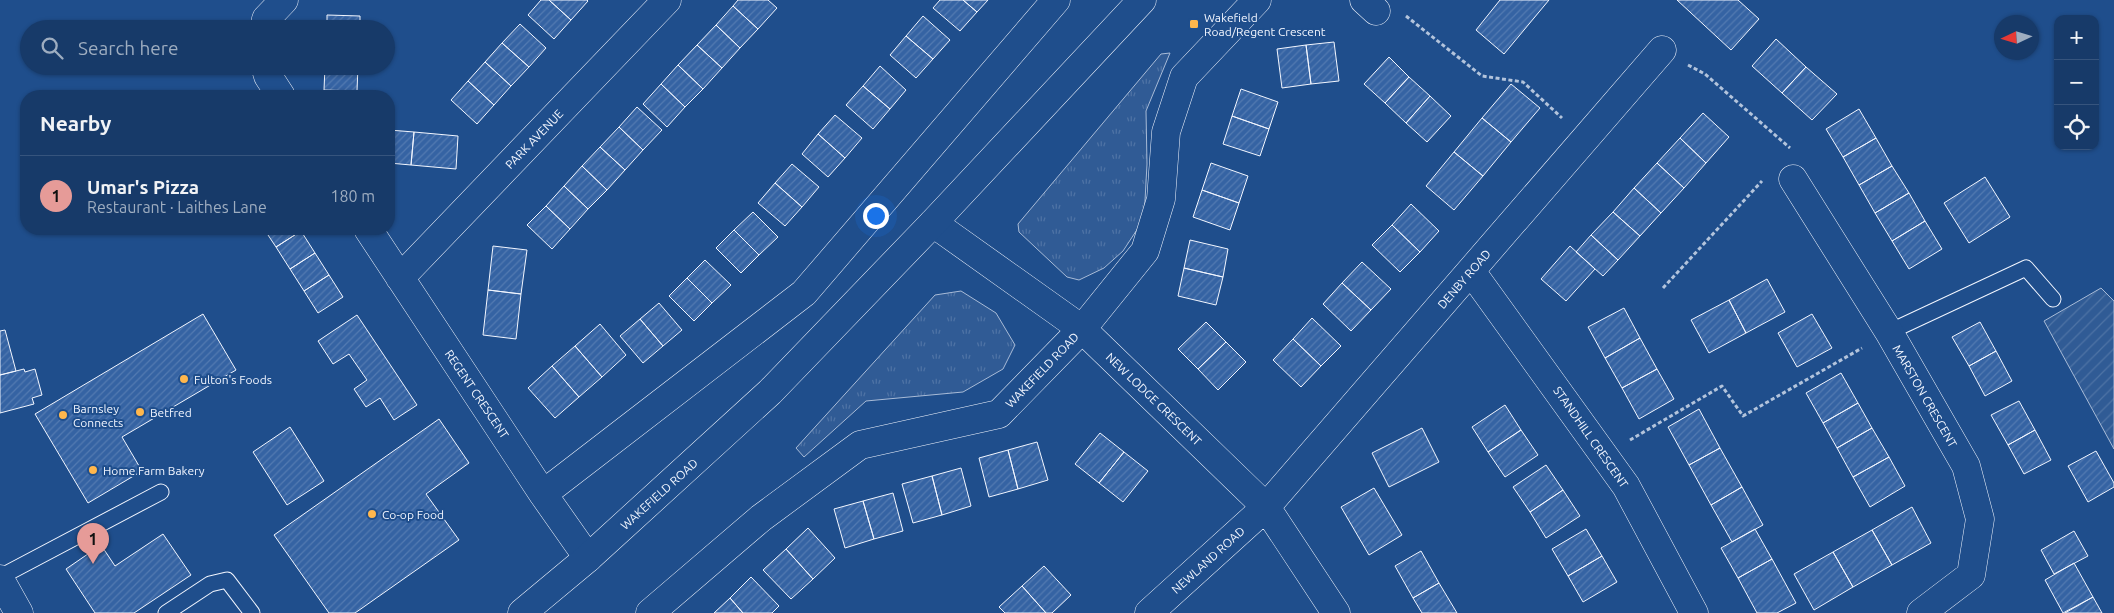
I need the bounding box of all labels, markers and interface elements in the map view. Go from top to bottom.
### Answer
place label: Wakefield Road/Regent Crescent [1204,11,1326,38]
north arrow [1994,15,2039,60]
map controls [2054,15,2099,150]
button: + [2054,15,2099,60]
marker: Wakefield Road/Regent Crescent [1188,18,1200,30]
search box [20,20,395,75]
icon: search [38,34,66,62]
text: Search here [78,37,178,59]
button: − [2054,60,2099,105]
button: locate [2054,105,2099,150]
street label: PARK AVENUE [503,107,566,171]
text: Nearby [40,111,111,135]
text: Umar's Pizza [87,176,199,198]
text: 1 [51,187,61,205]
text: 180 m [330,187,375,205]
text: Restaurant · Laithes Lane [87,198,267,216]
your location [863,203,889,229]
street label: DENBY ROAD [1435,247,1493,311]
street label: WAKEFIELD ROAD [1003,330,1081,410]
street label: MARSTON CRESCENT [1890,342,1960,450]
street label: REGENT CRESCENT [443,347,512,441]
street label: NEW LODGE CRESCENT [1104,350,1205,448]
marker: Fulton's Foods [178,373,190,385]
place label: Fulton's Foods [194,373,272,386]
street label: STANDHILL CRESCENT [1551,384,1631,490]
place label: Barnsley Connects [73,402,123,429]
marker: Betfred [134,406,146,418]
place label: Betfred [150,406,192,419]
marker: Barnsley Connects [57,409,69,421]
street label: WAKEFIELD ROAD [618,456,700,532]
marker: Home Farm Bakery [87,464,99,476]
place label: Home Farm Bakery [103,464,205,477]
marker: Co-op Food [366,508,378,520]
place label: Co-op Food [382,508,444,521]
pin: 1 [77,523,109,564]
street label: NEWLAND ROAD [1169,524,1247,596]

